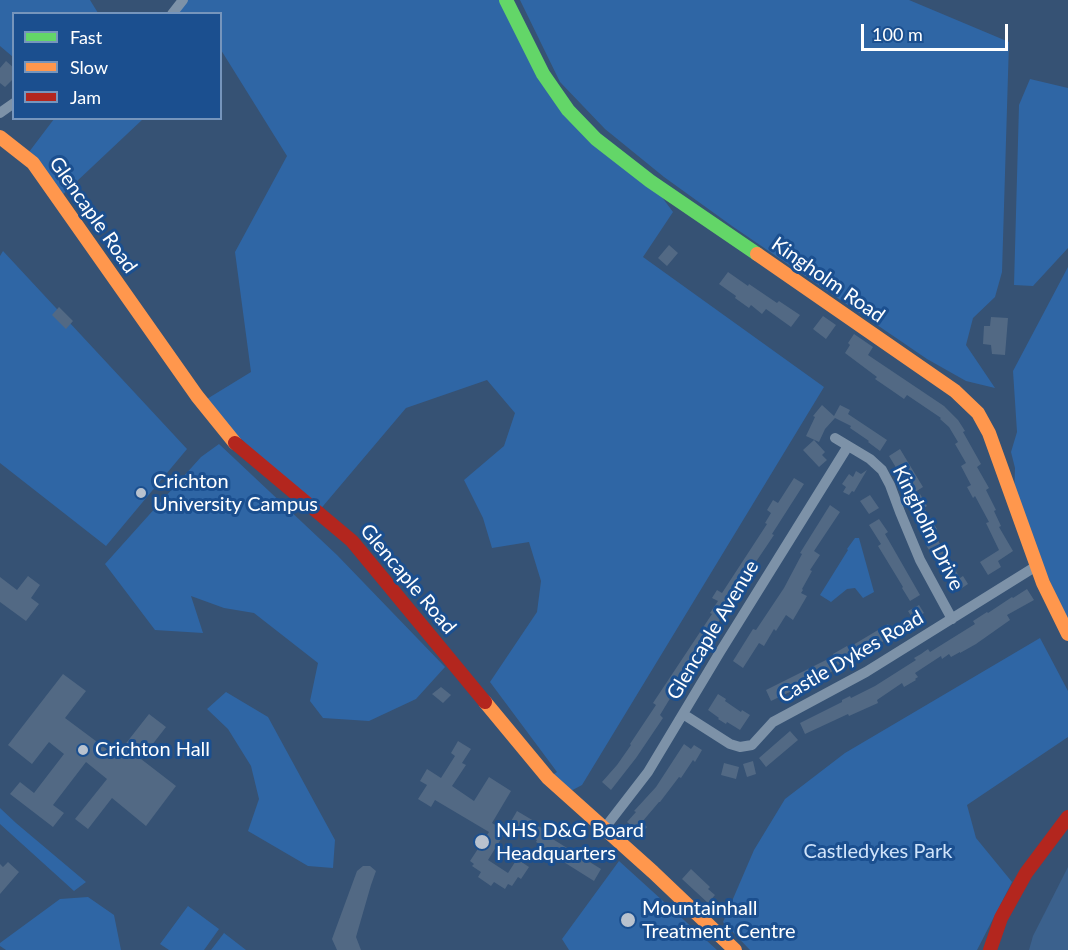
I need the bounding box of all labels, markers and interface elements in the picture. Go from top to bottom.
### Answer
legend [12,12,222,120]
scale bar [864,12,1011,50]
text: 100 m [872,23,923,45]
text: Fast [70,26,102,48]
text: Slow [70,56,108,78]
text: Jam [70,86,101,108]
street label: Glencaple Road [44,152,142,278]
street label: Kingholm Road [767,232,889,328]
street label: Kingholm Drive [887,462,969,594]
place label: Crichton University Campus [153,470,318,517]
marker: Crichton University Campus [134,486,148,500]
street label: Glencaple Road [355,519,461,639]
street label: Glencaple Avenue [662,556,764,704]
street label: Castle Dykes Road [774,606,928,708]
place label: Crichton Hall [95,738,210,762]
marker: Crichton Hall [76,743,90,757]
place label: NHS D&G Board Headquarters [496,819,644,866]
marker: NHS D&G Board Headquarters [473,833,491,851]
park label: Castledykes Park [804,840,952,864]
place label: Mountainhall Treatment Centre [642,897,796,944]
marker: Mountainhall Treatment Centre [619,911,637,929]

